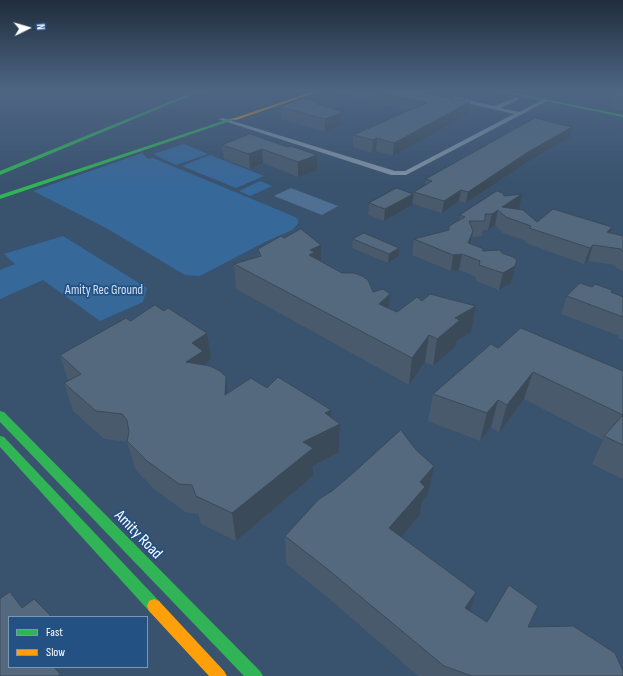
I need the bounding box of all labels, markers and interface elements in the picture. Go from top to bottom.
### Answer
north arrow [8,8,48,48]
text: N [34,23,47,30]
park label: Amity Rec Ground [65,283,143,299]
street label: Amity Road [110,507,166,563]
legend [8,616,148,668]
text: Fast [46,625,63,640]
text: Slow [46,645,65,660]

